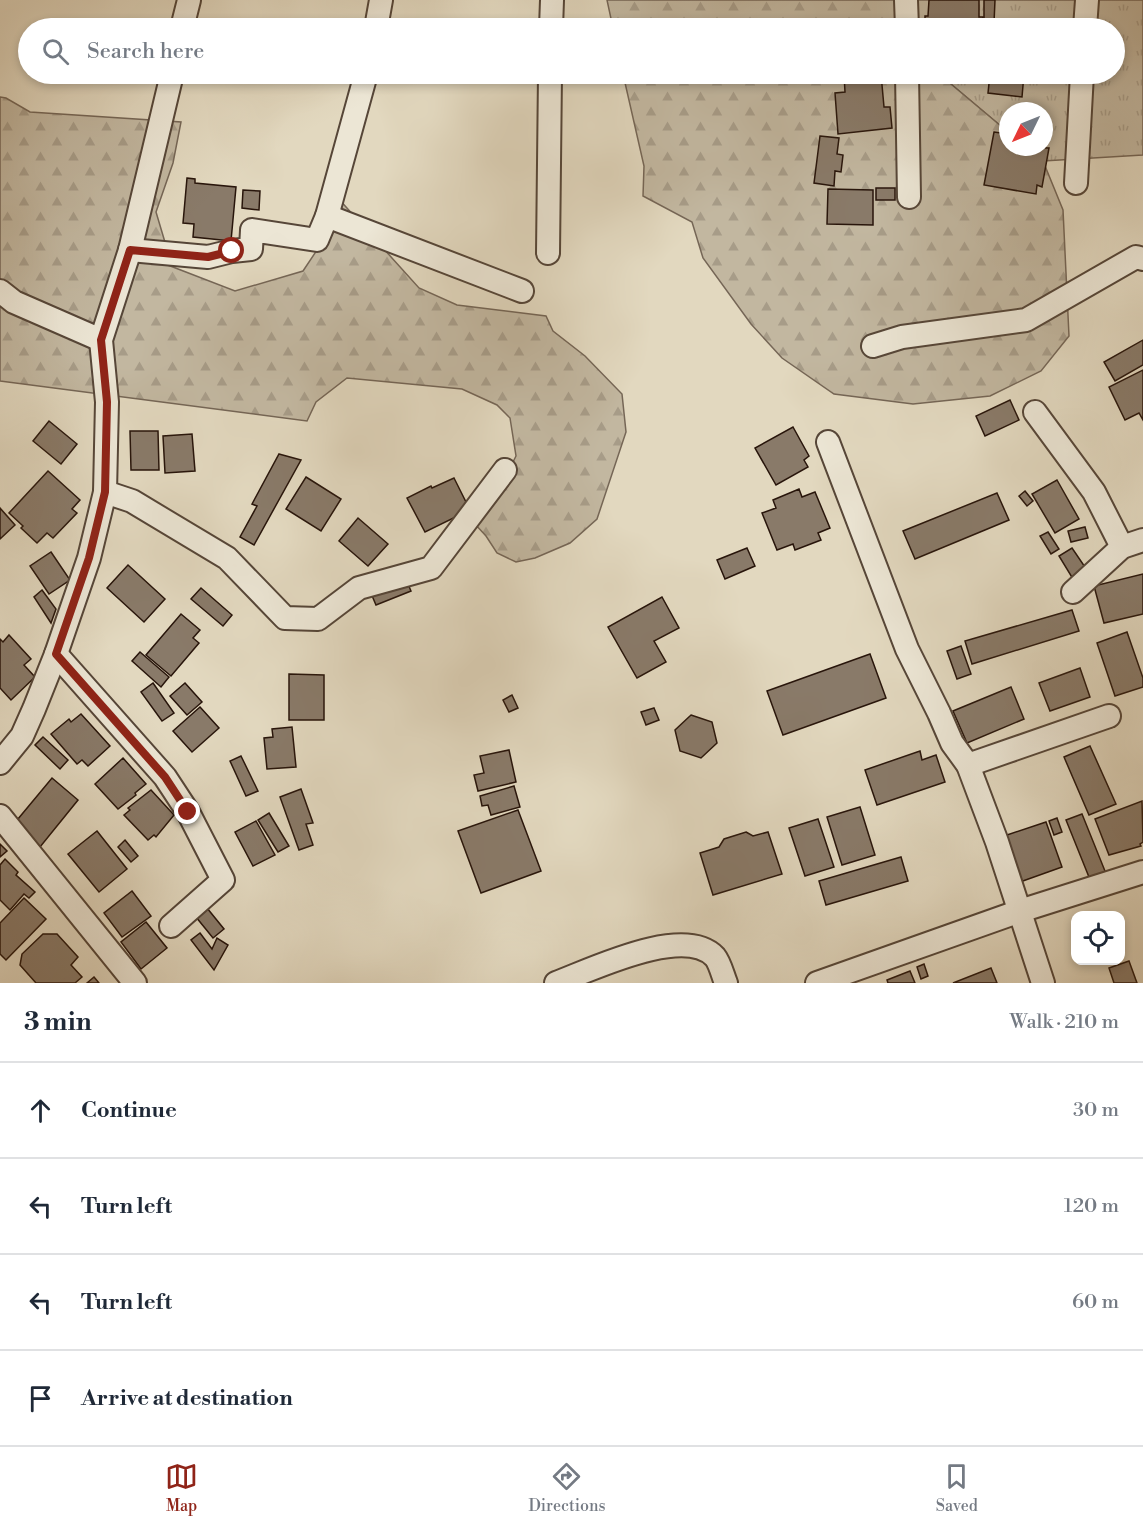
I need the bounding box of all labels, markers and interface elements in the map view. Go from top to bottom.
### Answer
search box [18,18,1125,84]
icon: search [39,35,72,68]
text: Search here [87,38,204,65]
north arrow [999,102,1053,156]
route start [218,237,244,263]
route end [174,798,200,824]
map controls [1071,911,1125,965]
button: locate [1071,911,1125,965]
text: 3 min [24,1006,92,1038]
text: Walk · 210 m [1010,1010,1119,1035]
icon: ahead [24,1094,57,1127]
text: Continue [81,1097,177,1124]
text: 30 m [1073,1098,1119,1123]
icon: left [24,1190,57,1223]
text: Turn left [81,1193,172,1220]
text: 120 m [1064,1194,1119,1219]
icon: left [24,1286,57,1319]
text: Turn left [81,1289,172,1316]
text: 60 m [1072,1290,1119,1315]
icon: arrive [24,1382,57,1415]
text: Arrive at destination [81,1385,293,1412]
tab: Map [165,1460,198,1516]
tab: Directions [528,1460,606,1516]
tab: Saved [936,1460,978,1516]

